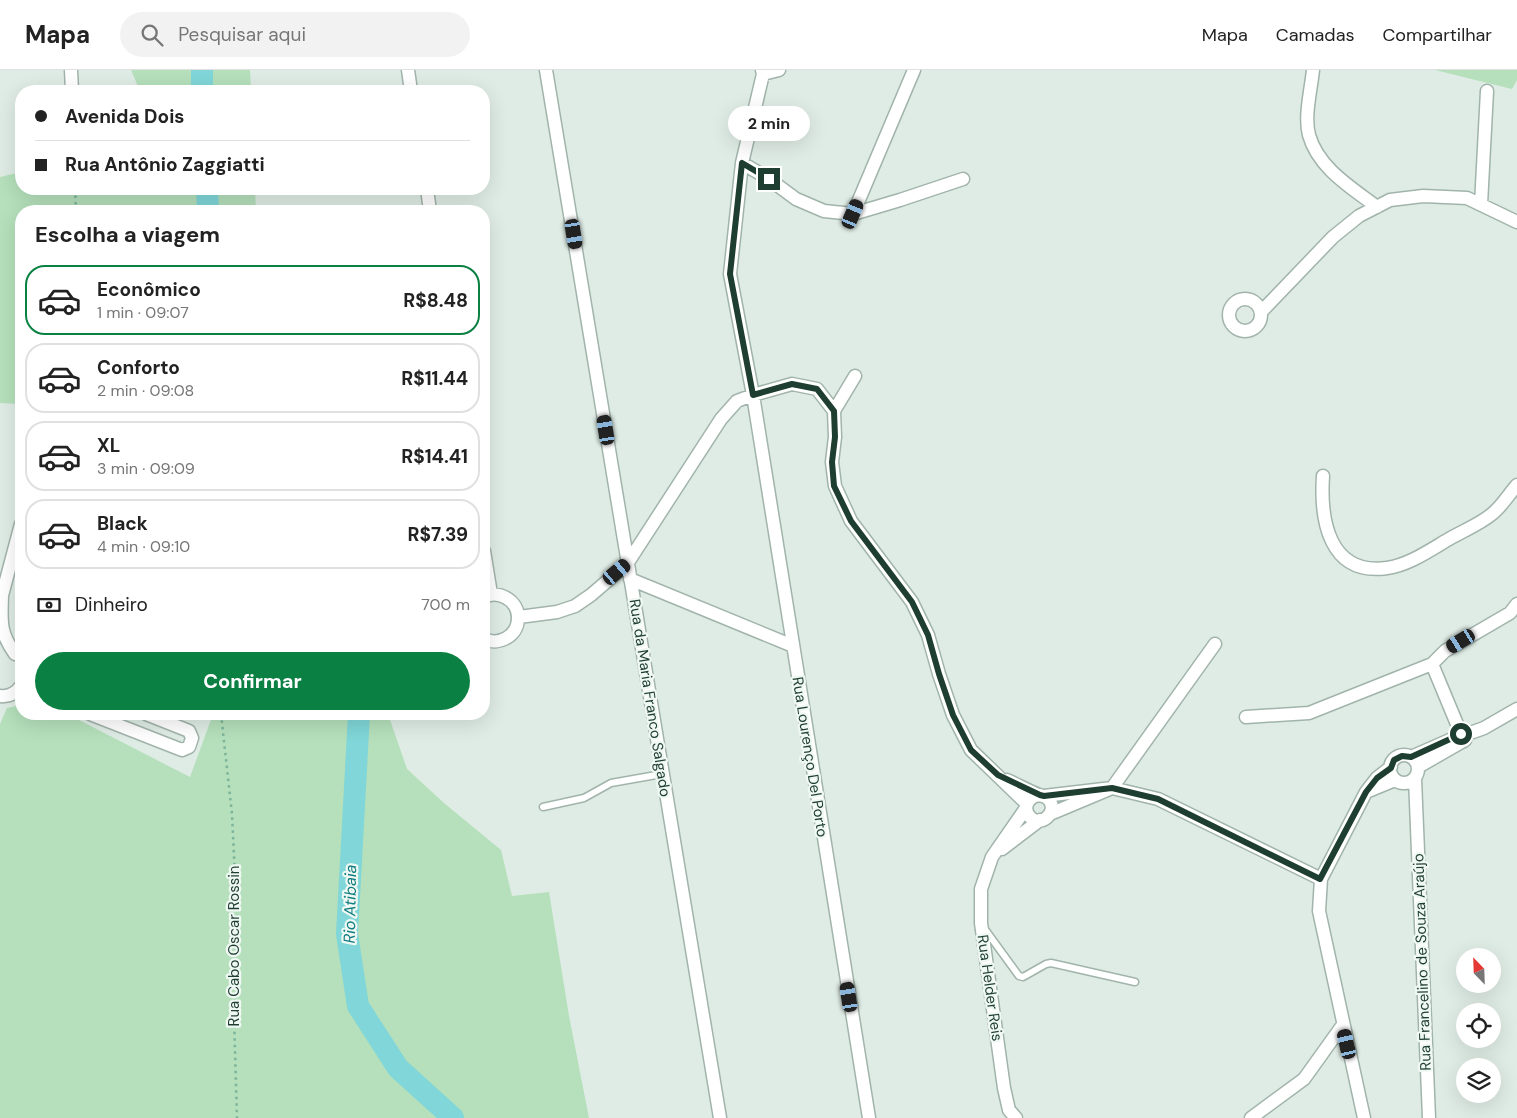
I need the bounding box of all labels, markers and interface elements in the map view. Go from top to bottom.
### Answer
search box [120,12,470,57]
text: Mapa [25,19,90,50]
icon: search [138,21,166,49]
text: Pesquisar aqui [178,22,306,47]
text: Mapa [1202,23,1248,47]
text: Camadas [1276,23,1354,47]
text: Compartilhar [1382,23,1492,47]
text: Avenida Dois [65,104,184,129]
callout: 2 min [728,106,810,142]
text: 2 min [748,113,790,134]
text: Rua Antônio Zaggiatti [65,152,265,177]
route end [758,168,780,190]
car [840,197,865,231]
car [564,218,583,250]
text: Escolha a viagem [35,220,220,249]
text: Econômico [97,277,201,302]
icon: car [37,278,82,323]
text: R$8.48 [403,288,468,313]
text: 1 min · 09:07 [97,302,189,323]
text: Conforto [97,355,180,380]
icon: car [37,356,82,401]
text: R$11.44 [401,366,468,391]
text: 2 min · 09:08 [97,380,194,401]
car [596,414,615,446]
text: XL [97,433,120,458]
icon: car [37,434,82,479]
text: R$14.41 [401,444,468,469]
text: 3 min · 09:09 [97,458,195,479]
text: Black [97,511,148,536]
icon: car [37,512,82,557]
text: R$7.39 [408,522,468,547]
text: 4 min · 09:10 [97,536,190,557]
car [600,557,633,587]
icon: cash [35,591,63,619]
text: Dinheiro [75,592,148,617]
text: 700 m [421,594,470,615]
street label: Rua da Maria Franco Salgado [624,598,676,798]
car [1444,627,1477,655]
button: Confirmar [35,652,470,710]
street label: Rua Lourenço Del Porto [787,675,833,839]
route start [1450,723,1472,745]
street label: Rua Francelino de Souza Araújo [1408,853,1436,1071]
water label: Rio Atibaia [339,864,361,944]
street label: Rua Cabo Oscar Rossin [224,866,244,1026]
street label: Rua Helder Reis [973,933,1007,1043]
north arrow [1456,948,1501,992]
map controls [1456,948,1501,1103]
car [839,981,858,1013]
button: locate [1456,1003,1501,1048]
car [1336,1028,1357,1060]
button: layers [1456,1058,1501,1103]

